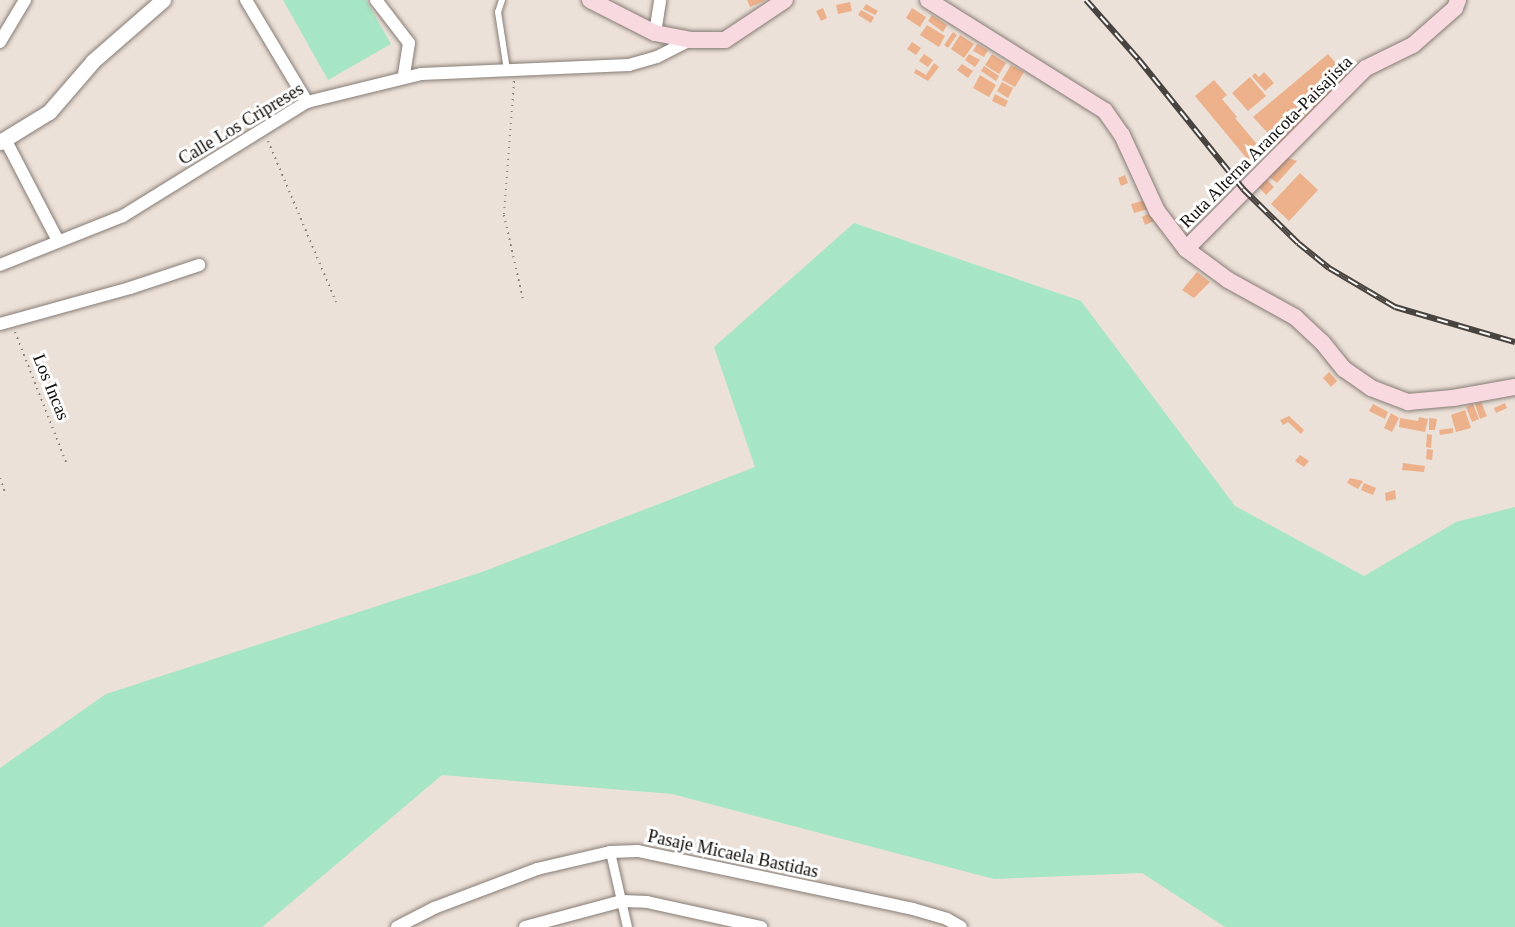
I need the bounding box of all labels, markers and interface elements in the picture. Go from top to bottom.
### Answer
street label: Ruta Alterna Arancota-Paisajista [1175,51,1357,233]
street label: Calle Los Cripreses [175,78,307,170]
street label: Los Incas [28,351,74,423]
street label: Pasaje Micaela Bastidas [646,825,820,883]

